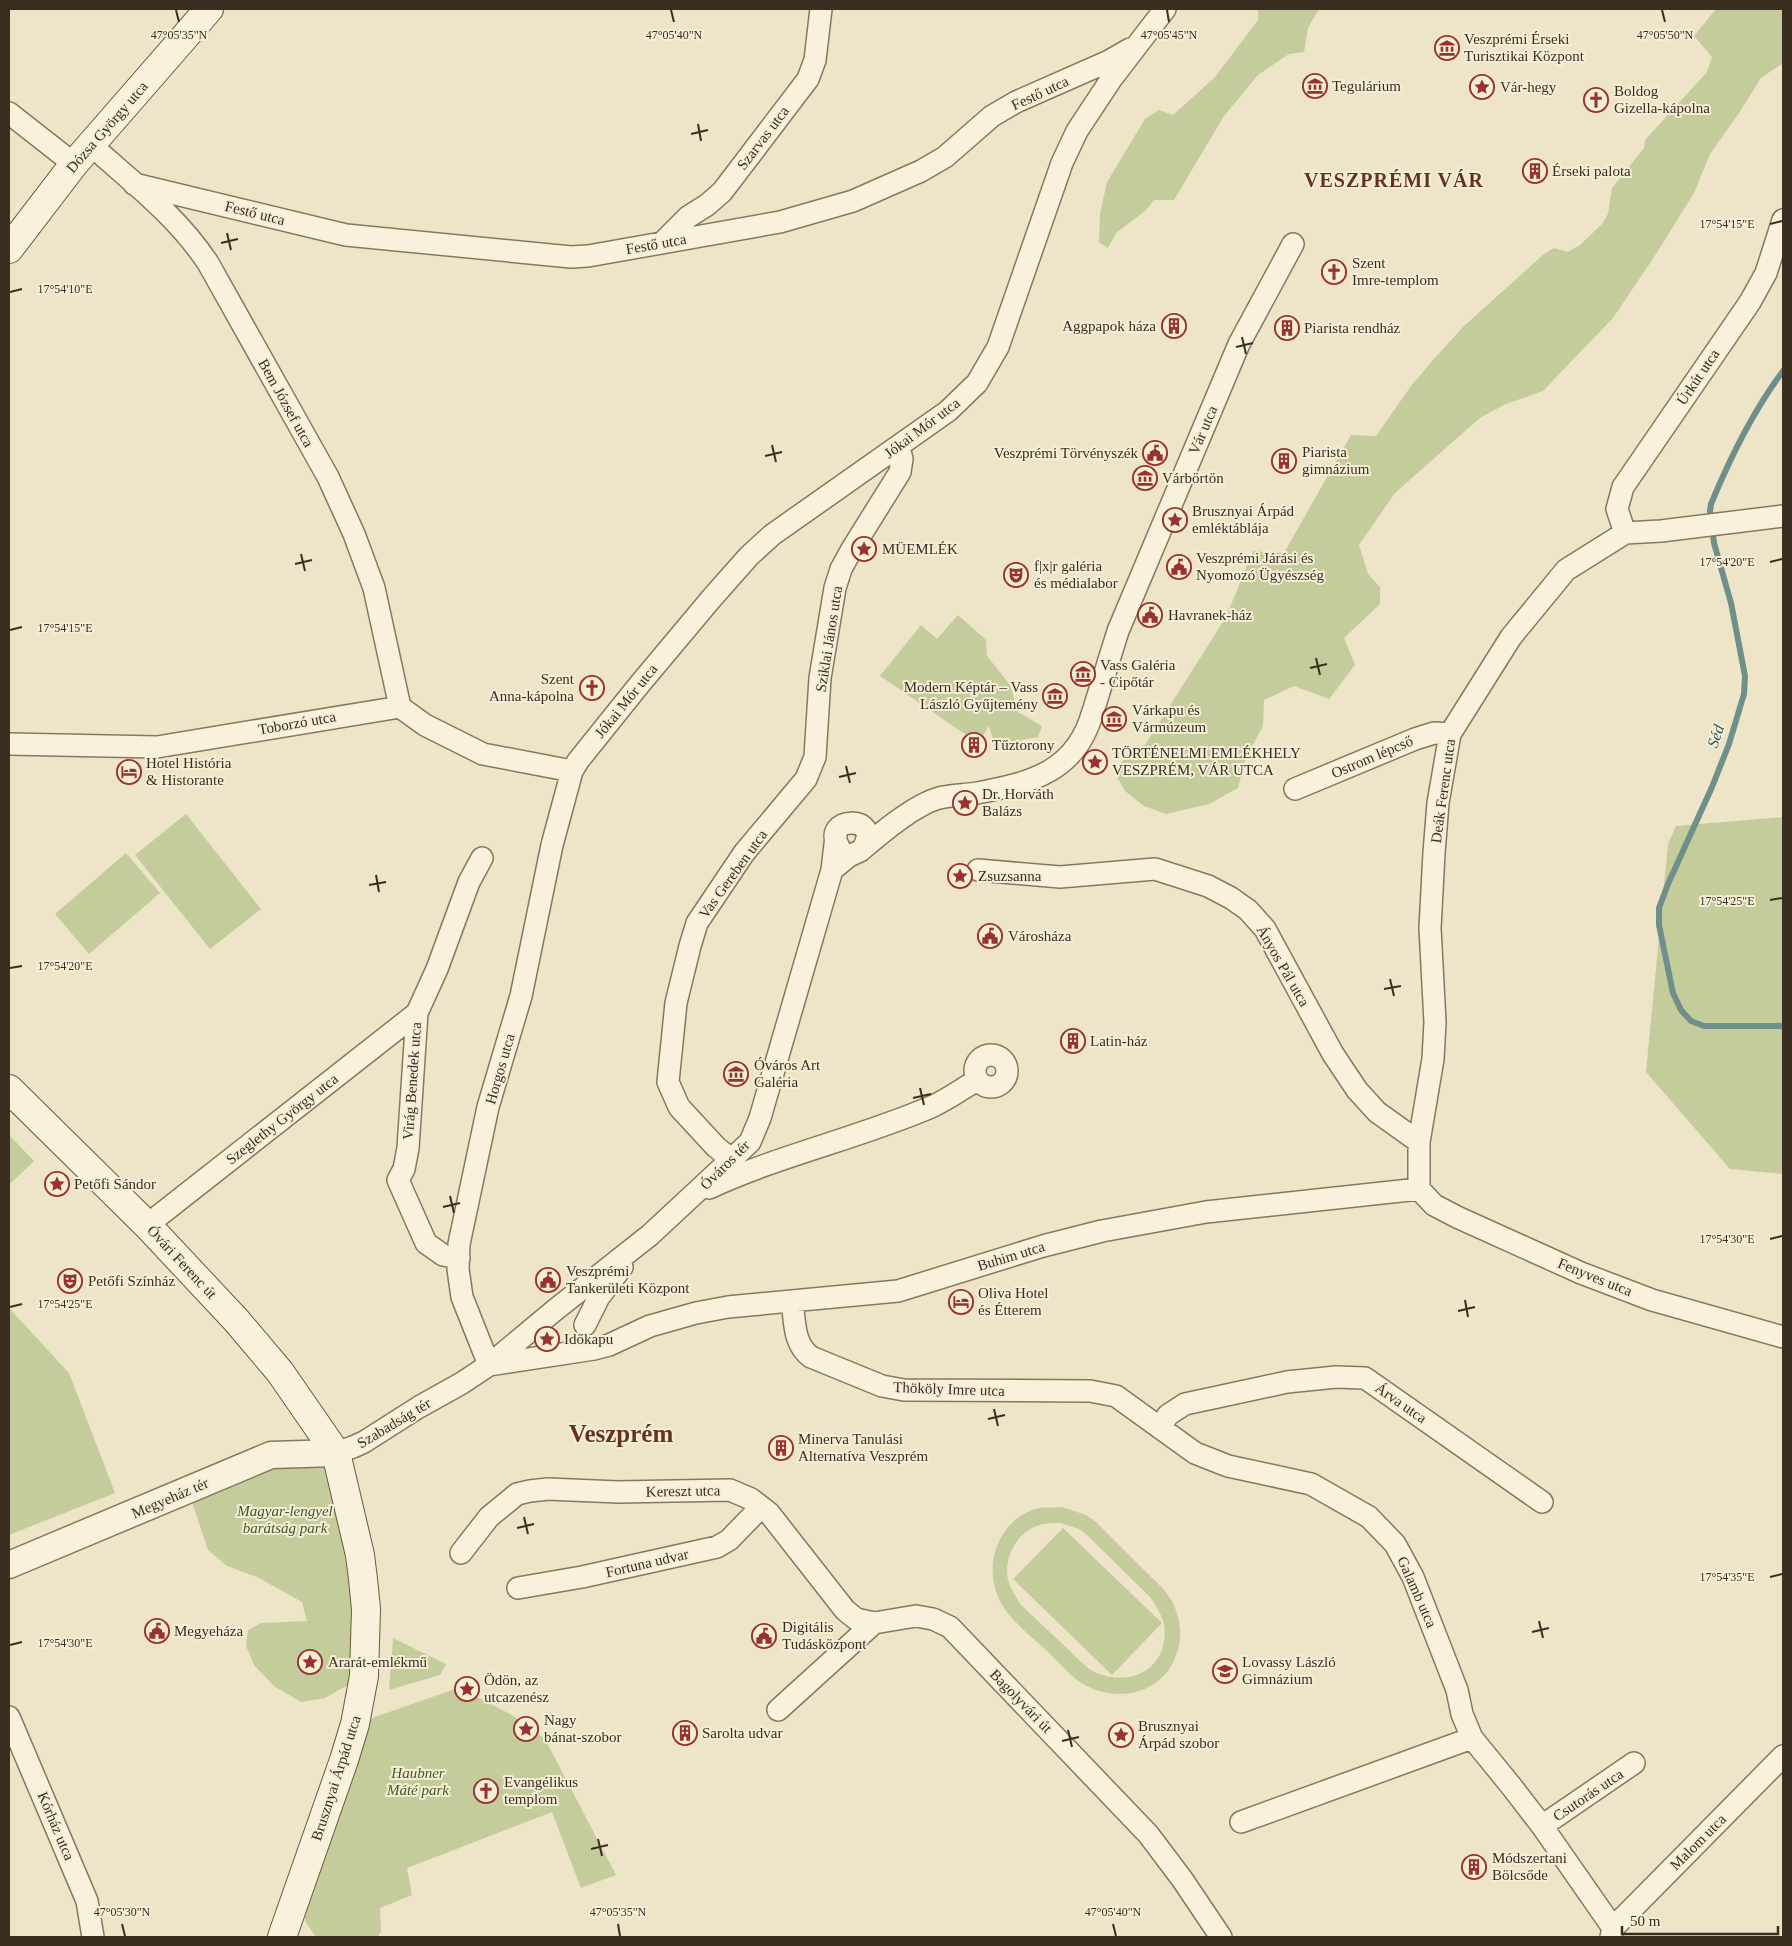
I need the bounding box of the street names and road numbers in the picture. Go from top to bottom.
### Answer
street label: Festő utca [1009,73,1071,113]
street label: Dózsa György utca [63,78,151,176]
street label: Szarvas utca [734,103,792,173]
street label: Festő utca [223,198,287,228]
street label: Festő utca [624,231,688,257]
street label: Úrkút utca [1674,346,1723,408]
street label: Bem József utca [255,356,317,450]
street label: Jókai Mór utca [881,394,963,461]
street label: Vár utca [1186,403,1221,457]
street label: Sziklai János utca [813,584,845,693]
street label: Jókai Mór utca [591,661,661,741]
street label: Toborzó utca [257,708,337,738]
street label: Ostrom lépcső [1329,733,1415,781]
street label: Deák Ferenc utca [1428,738,1458,844]
street label: Vas Gereben utca [696,827,771,921]
street label: Ányos Pál utca [1253,923,1313,1010]
street label: Virág Benedek utca [400,1021,424,1141]
street label: Horgos utca [482,1032,518,1106]
street label: Szeglethy György utca [223,1070,341,1168]
street label: Óváros tér [697,1137,753,1193]
street label: Óvári Ferenc út [144,1222,221,1302]
street label: Buhim utca [975,1238,1047,1274]
street label: Fenyves utca [1556,1255,1635,1299]
street label: Thököly Imre utca [893,1379,1005,1399]
street label: Árva utca [1372,1380,1430,1427]
street label: Szabadság tér [354,1395,434,1451]
street label: Megyeház tér [129,1475,211,1521]
street label: Kereszt utca [646,1482,721,1500]
street label: Fortuna udvar [604,1546,690,1580]
street label: Galamb utca [1394,1554,1440,1630]
street label: Bagolyvári út [987,1666,1056,1737]
street label: Brusznyai Árpád utca [308,1713,364,1843]
street label: Csutorás utca [1550,1765,1626,1824]
street label: Kórház utca [34,1789,78,1863]
street label: Malom utca [1667,1811,1729,1873]

